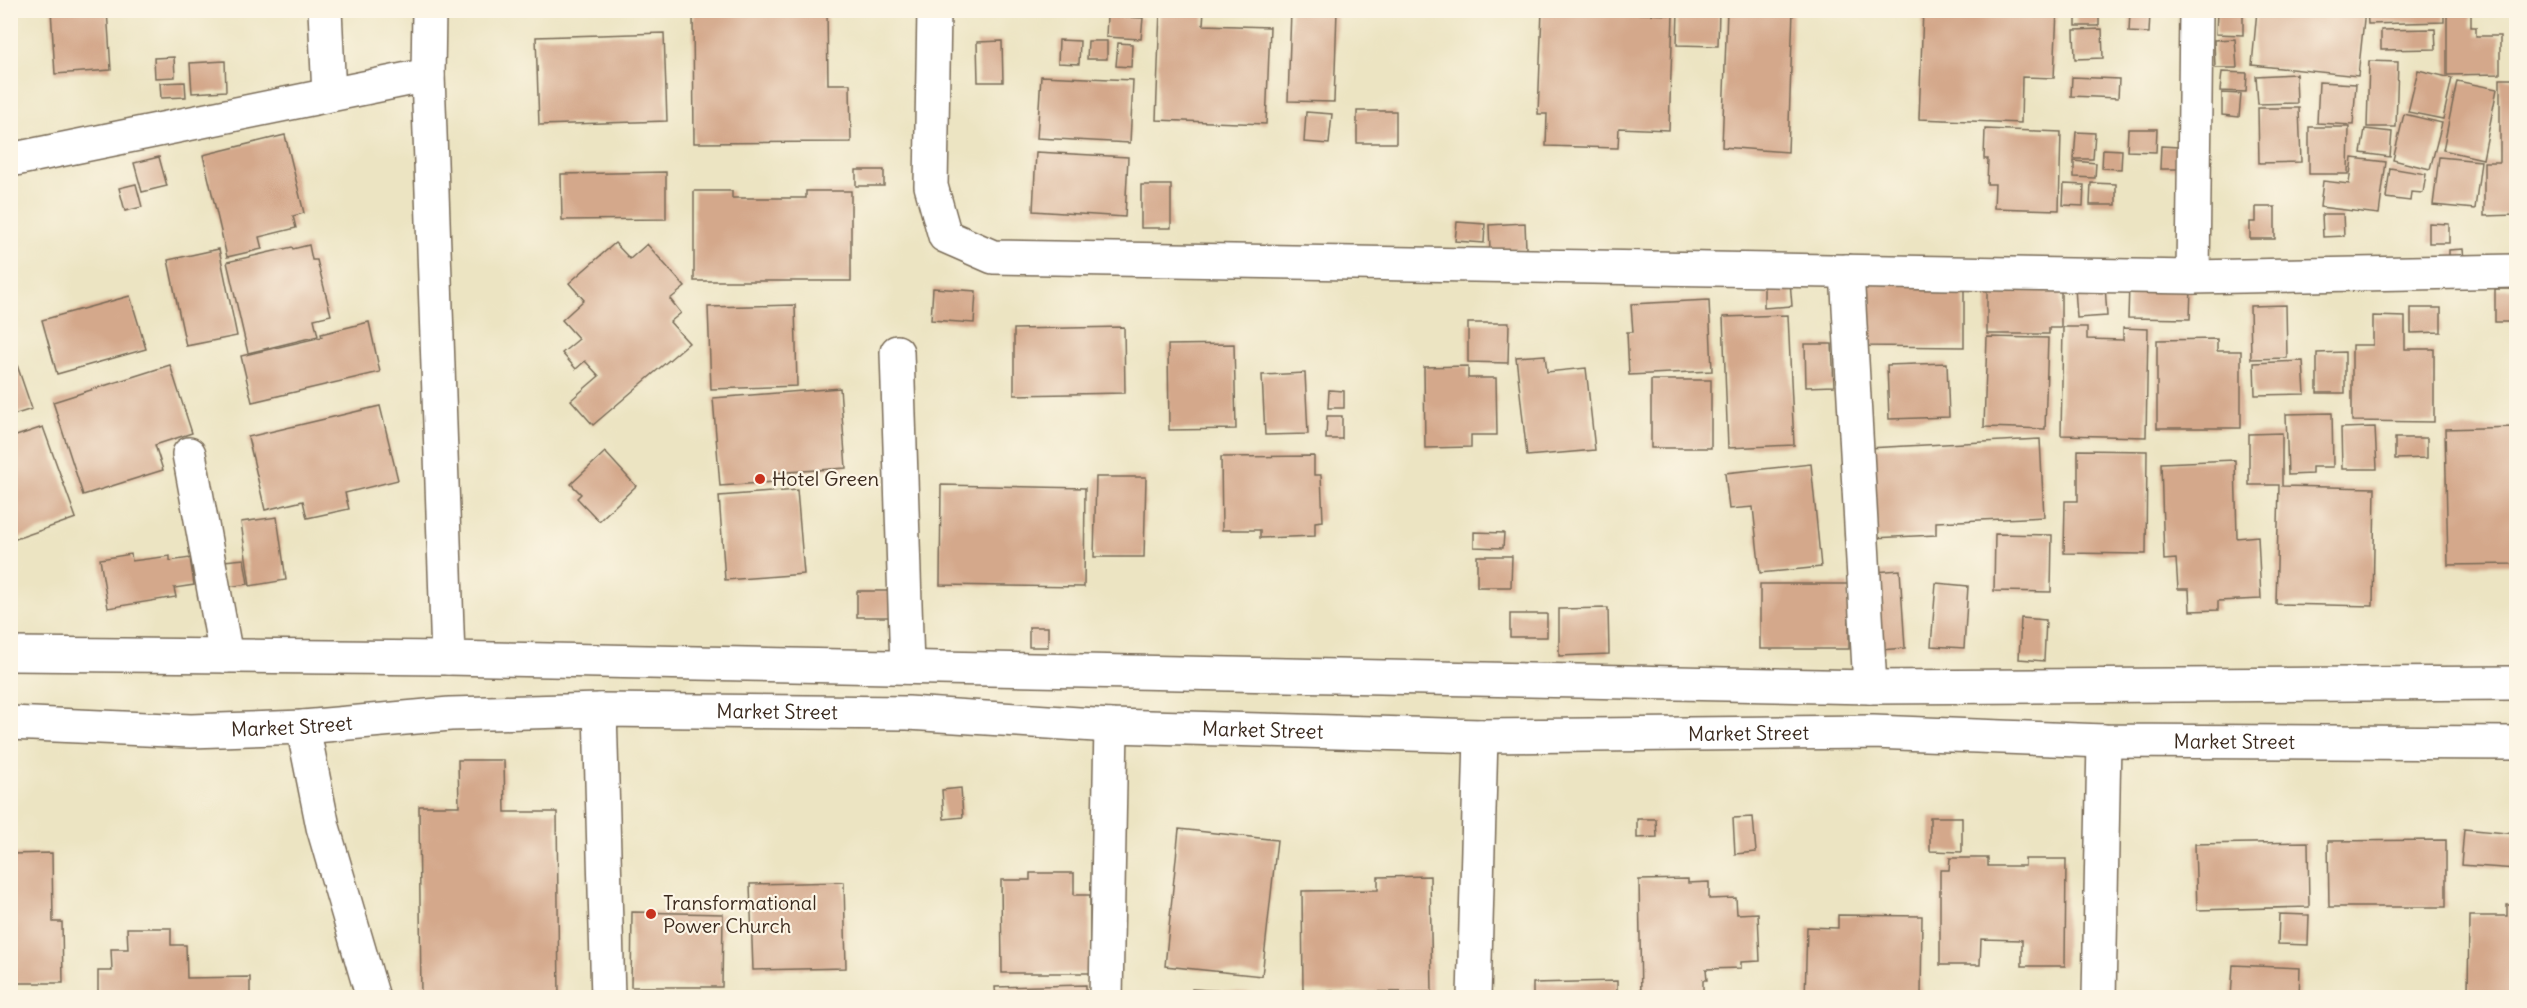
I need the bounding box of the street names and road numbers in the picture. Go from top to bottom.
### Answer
street label: Market Street [716,698,838,724]
street label: Market Street [231,710,354,742]
street label: Market Street [1202,715,1324,744]
street label: Market Street [1688,720,1810,746]
street label: Market Street [2174,728,2295,754]

